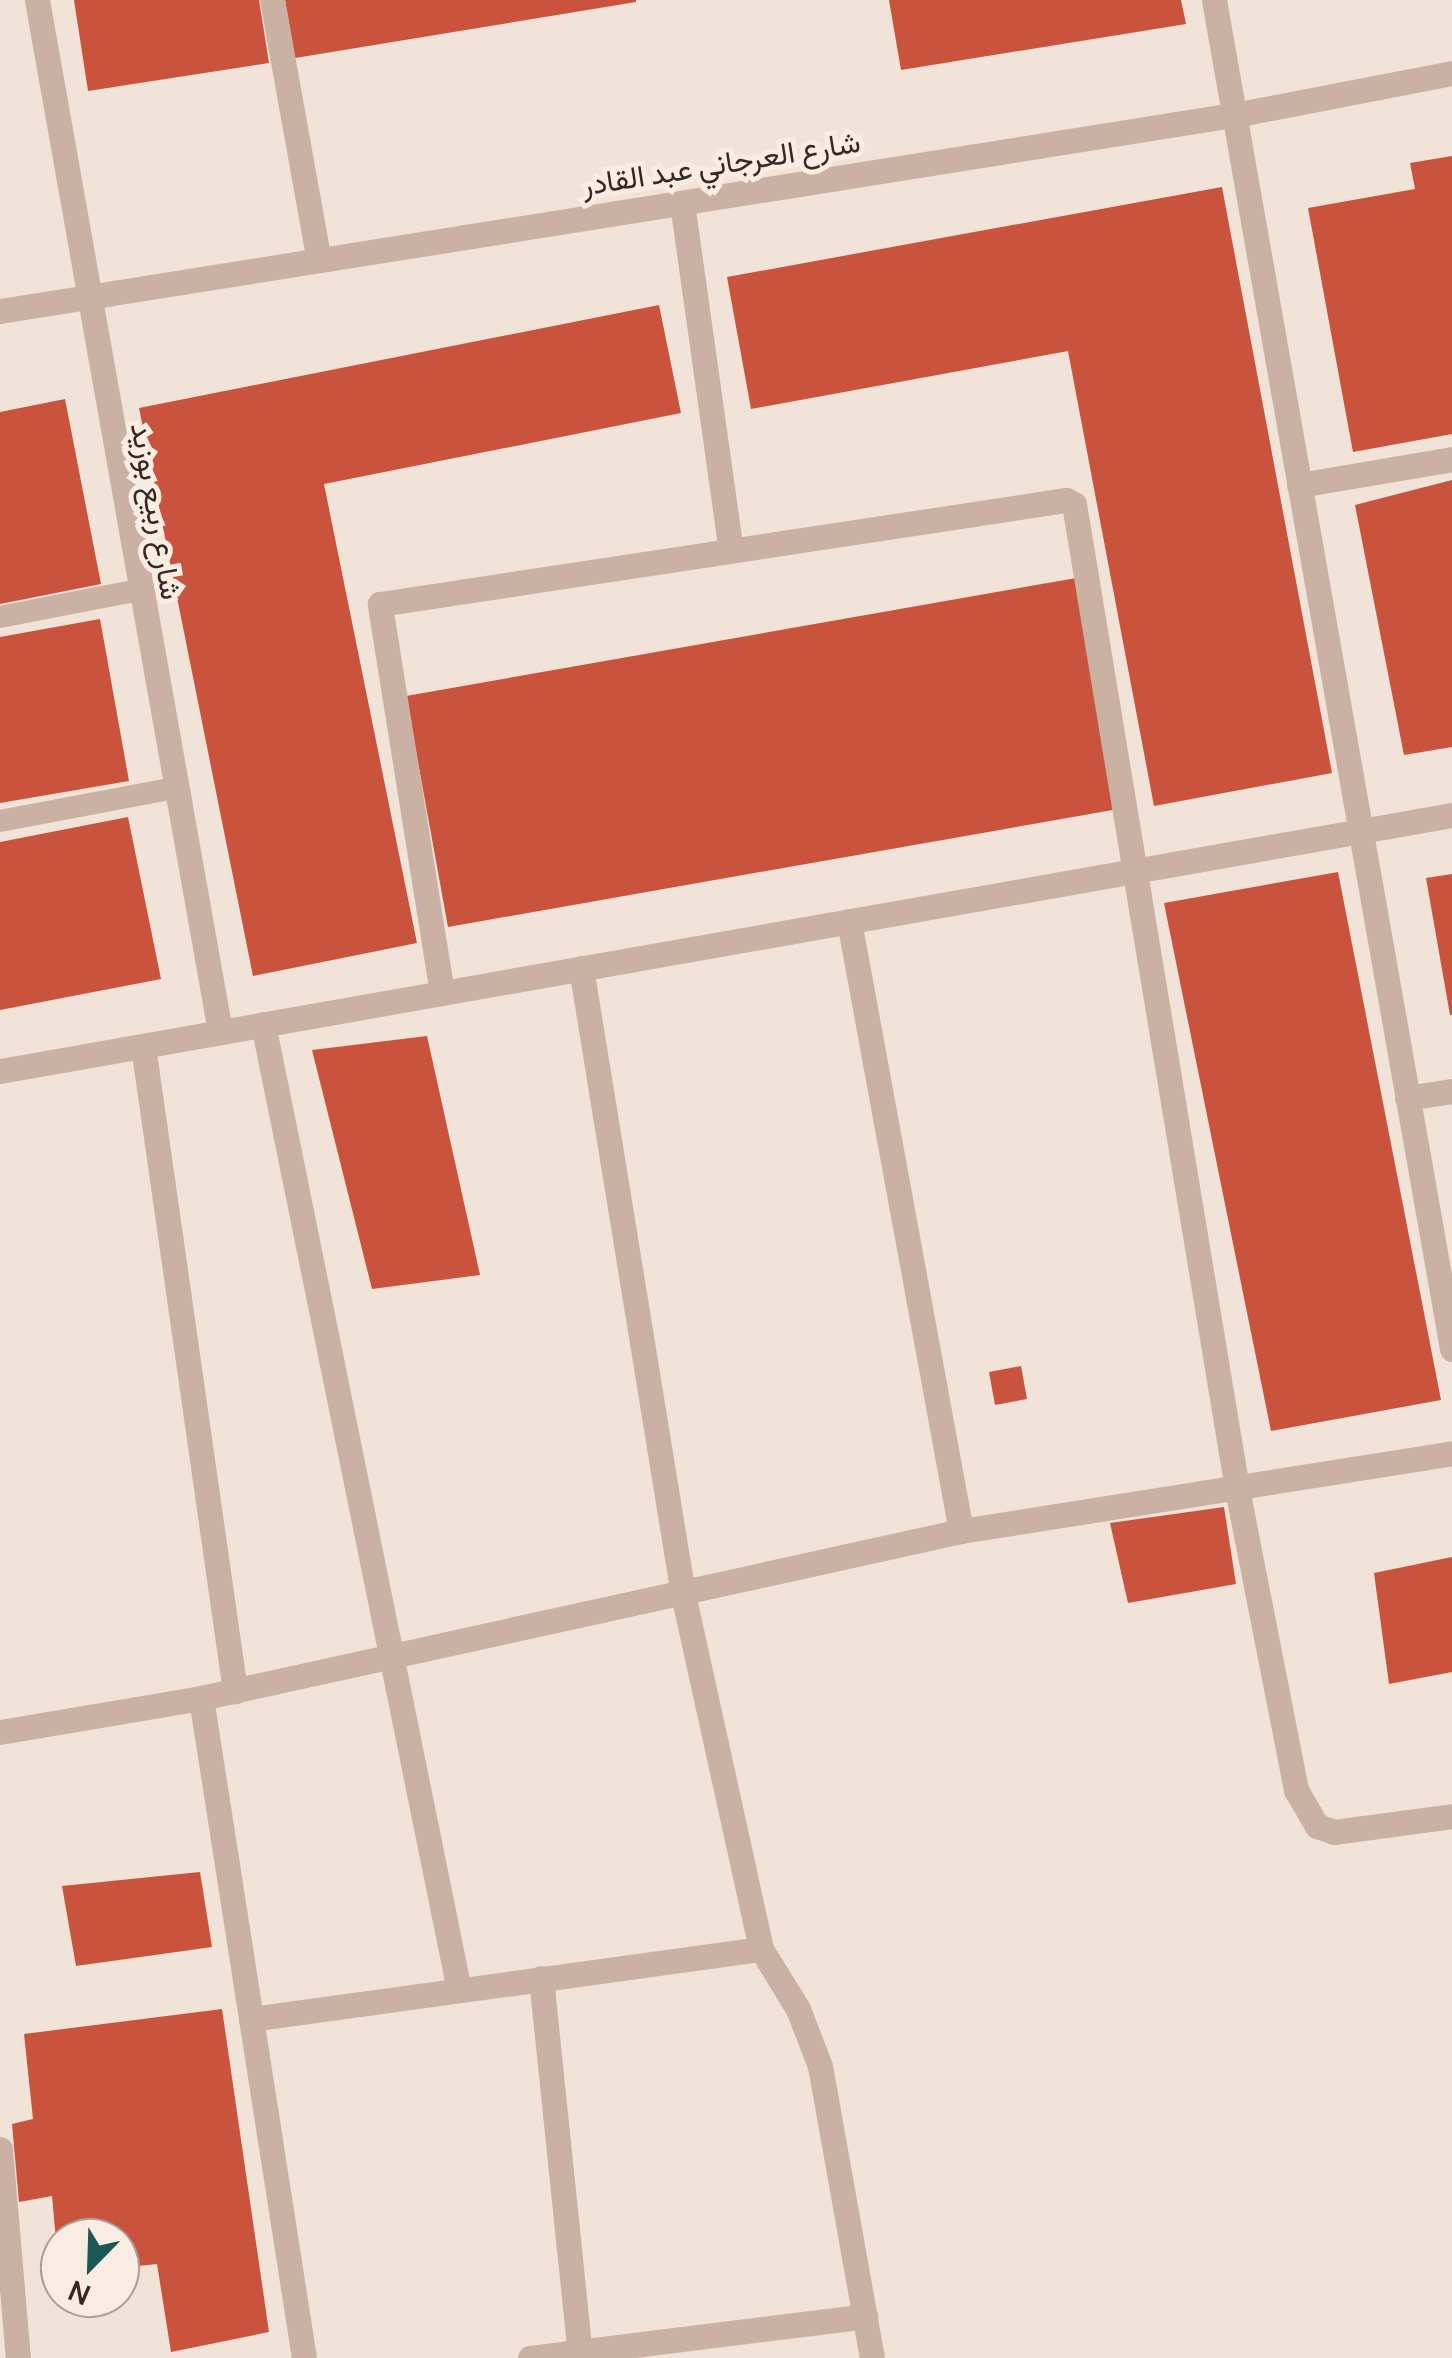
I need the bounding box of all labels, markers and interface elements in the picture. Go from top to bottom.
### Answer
street label: شارع العرجاني عبد القادر [579,123,863,203]
street label: شارع ربيع بوزيد [124,420,190,602]
north arrow [40,2218,140,2318]
text: N [62,2272,96,2315]

